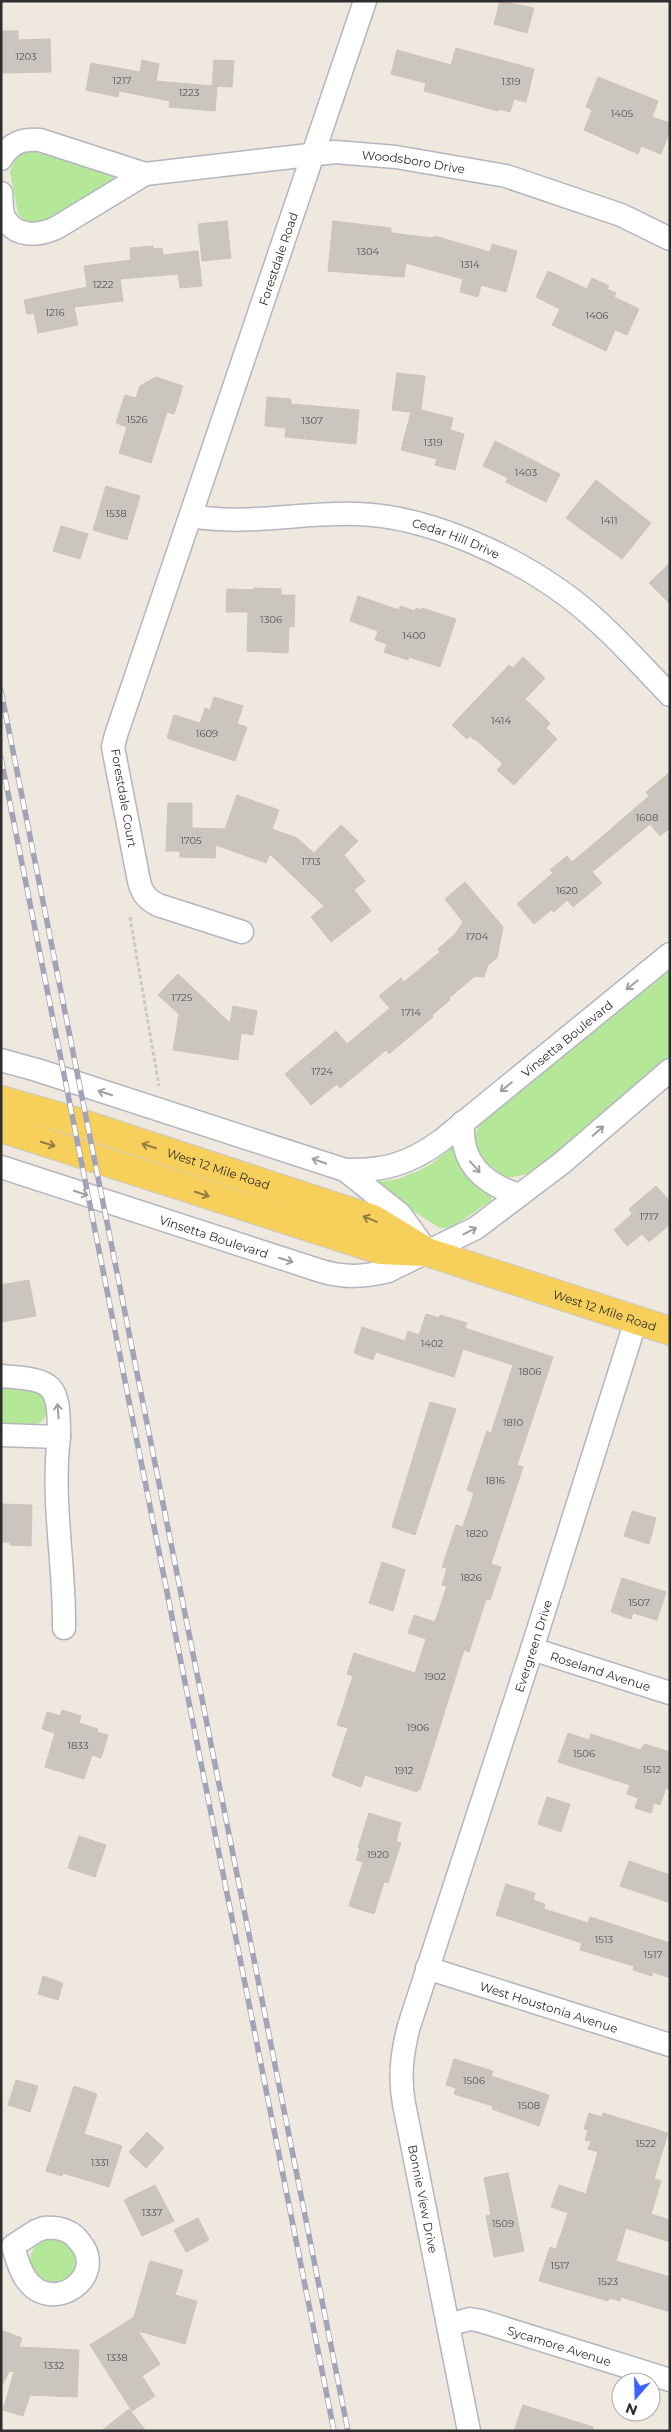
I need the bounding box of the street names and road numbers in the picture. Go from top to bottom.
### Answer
street label: Woodsboro Drive [361,147,466,176]
street label: Forestdale Road [255,210,300,307]
street label: Cedar Hill Drive [411,515,503,561]
street label: Forestdale Court [108,748,140,849]
street label: Vinsetta Boulevard [518,997,615,1080]
street label: West 12 Mile Road [165,1144,272,1192]
street label: Vinsetta Boulevard [158,1212,270,1261]
street label: West 12 Mile Road [551,1286,659,1334]
street label: Evergreen Drive [511,1598,555,1694]
street label: Roseland Avenue [549,1648,653,1694]
street label: West Houstonia Avenue [478,1978,620,2036]
street label: Bonnie View Drive [405,2144,441,2254]
street label: Sycamore Avenue [505,2322,613,2369]

